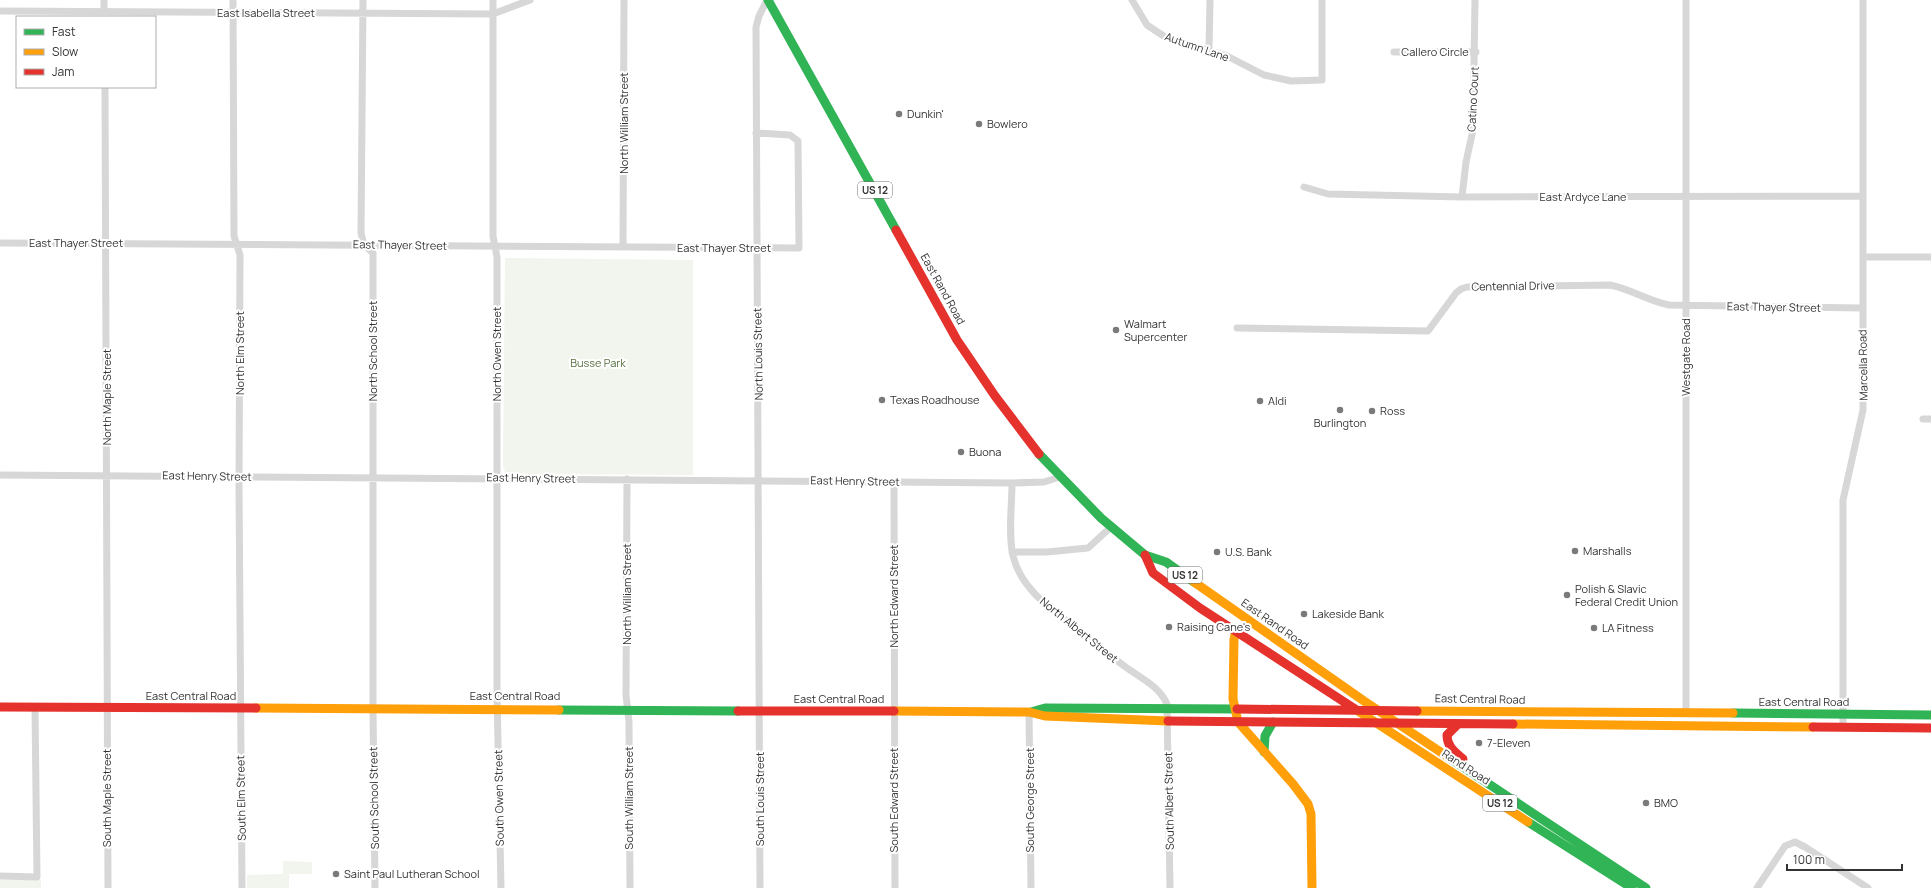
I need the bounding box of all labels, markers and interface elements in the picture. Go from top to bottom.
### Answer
street label: East Isabella Street [217,5,315,20]
legend [16,16,156,88]
text: Fast [52,23,76,40]
street label: Autumn Lane [1163,29,1232,65]
text: Slow [52,43,78,60]
street label: Callero Circle [1401,44,1469,59]
text: Jam [52,63,74,80]
street label: Catino Court [1463,66,1482,132]
street label: North William Street [616,72,631,174]
place label: Dunkin' [907,106,944,121]
marker: Dunkin' [894,109,904,119]
place label: Bowlero [987,116,1028,131]
marker: Bowlero [974,119,984,129]
road number: US 12 [858,182,892,198]
street label: East Ardyce Lane [1540,189,1627,204]
street label: East Thayer Street [29,235,123,250]
street label: East Thayer Street [353,236,447,253]
street label: East Thayer Street [677,240,771,255]
street label: East Rand Road [918,251,969,327]
street label: Centennial Drive [1471,277,1555,294]
street label: East Thayer Street [1727,298,1821,315]
street label: North School Street [365,301,380,401]
street label: North Owen Street [489,307,504,401]
street label: North Louis Street [749,308,766,400]
street label: North Elm Street [232,311,247,395]
place label: Walmart Supercenter [1124,316,1187,344]
street label: Westgate Road [1678,318,1693,396]
marker: Walmart Supercenter [1111,325,1121,335]
street label: Marcella Road [1854,329,1871,401]
street label: North Maple Street [99,349,114,445]
park label: Busse Park [570,355,626,370]
place label: Texas Roadhouse [890,392,980,407]
place label: Aldi [1268,393,1287,408]
marker: Texas Roadhouse [877,395,887,405]
marker: Aldi [1255,396,1265,406]
place label: Ross [1380,403,1405,418]
marker: Burlington [1335,405,1345,415]
marker: Ross [1367,406,1377,416]
place label: Burlington [1314,415,1366,430]
place label: Buona [969,444,1001,459]
marker: Buona [956,447,966,457]
street label: East Henry Street [162,467,252,484]
street label: East Henry Street [486,469,576,486]
street label: East Henry Street [810,472,900,489]
street label: North William Street [619,543,634,645]
place label: Marshalls [1583,543,1632,558]
street label: North Edward Street [886,544,901,648]
place label: U.S. Bank [1225,544,1272,559]
marker: Marshalls [1570,546,1580,556]
marker: U.S. Bank [1212,547,1222,557]
road number: US 12 [1168,567,1202,583]
place label: Polish & Slavic Federal Credit Union [1575,581,1678,609]
marker: Polish & Slavic Federal Credit Union [1562,590,1572,600]
street label: North Albert Street [1037,593,1122,666]
street label: East Rand Road [1239,595,1312,652]
place label: Lakeside Bank [1312,606,1384,621]
marker: Lakeside Bank [1299,609,1309,619]
place label: Raising Cane's [1177,619,1251,634]
place label: LA Fitness [1602,620,1654,635]
marker: Raising Cane's [1164,622,1174,632]
marker: LA Fitness [1589,623,1599,633]
street label: East Central Road [146,688,236,703]
street label: East Central Road [470,688,560,703]
street label: East Central Road [1435,690,1525,707]
street label: East Central Road [794,691,884,706]
street label: East Central Road [1759,694,1849,709]
place label: 7-Eleven [1487,735,1530,750]
marker: 7-Eleven [1474,738,1484,748]
street label: Rand Road [1439,745,1493,788]
street label: South William Street [621,746,636,850]
street label: South School Street [365,747,382,849]
street label: South Edward Street [886,748,901,852]
street label: South George Street [1022,748,1037,852]
street label: South Maple Street [99,749,114,847]
street label: South Owen Street [490,750,507,846]
street label: South Louis Street [752,752,767,846]
street label: South Albert Street [1160,752,1177,850]
street label: South Elm Street [232,755,249,841]
road number: US 12 [1483,795,1517,811]
place label: BMO [1654,795,1678,810]
marker: BMO [1641,798,1651,808]
scale bar [1787,846,1902,872]
text: 100 m [1793,851,1825,868]
place label: Saint Paul Lutheran School [344,866,480,881]
marker: Saint Paul Lutheran School [331,869,341,879]

